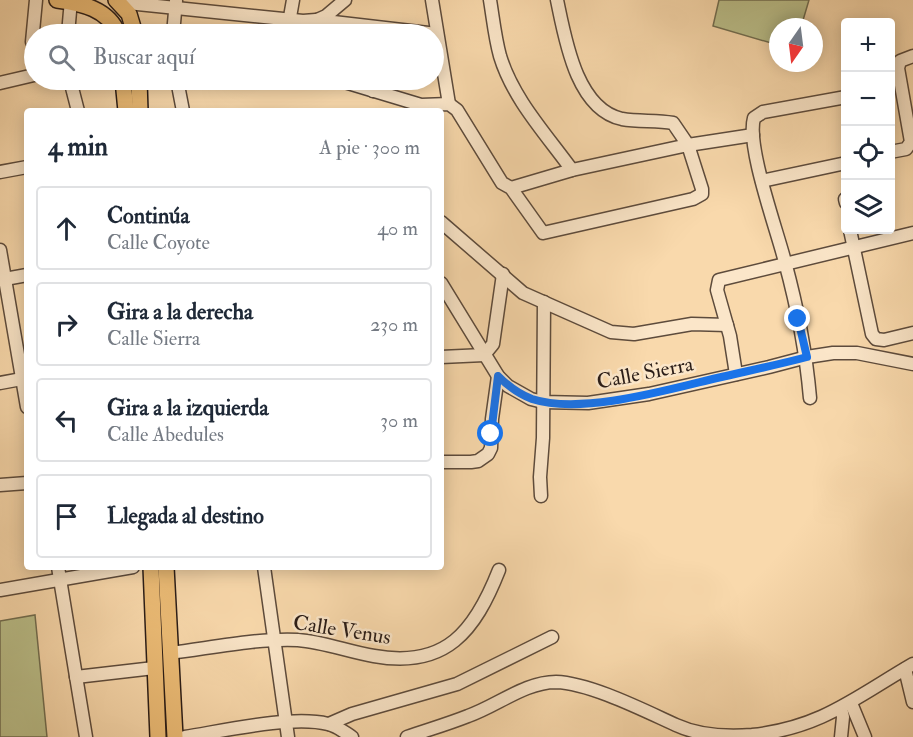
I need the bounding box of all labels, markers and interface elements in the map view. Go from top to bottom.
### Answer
north arrow [769,18,823,72]
map controls [841,18,895,234]
button: + [841,18,895,72]
search box [24,24,444,90]
icon: search [45,41,78,74]
text: Buscar aquí [93,43,195,71]
button: − [841,72,895,126]
button: locate [841,126,895,180]
text: 4 min [48,131,108,163]
text: A pie · 300 m [319,135,420,160]
button: layers [841,180,895,234]
text: Continúa [107,202,190,230]
icon: ahead [50,212,83,245]
text: 40 m [377,216,418,241]
text: Calle Coyote [107,230,210,255]
text: Gira a la derecha [107,298,253,326]
route end [784,305,810,331]
icon: right [50,308,83,341]
text: 230 m [370,312,418,337]
text: Calle Sierra [107,326,200,351]
street label: Calle Sierra [594,350,696,396]
text: Gira a la izquierda [107,394,268,422]
icon: left [50,404,83,437]
text: 30 m [380,408,418,433]
route start [477,420,503,446]
text: Calle Abedules [107,422,224,447]
icon: arrive [50,500,83,533]
text: Llegada al destino [107,502,264,530]
street label: Calle Venus [291,609,393,651]

